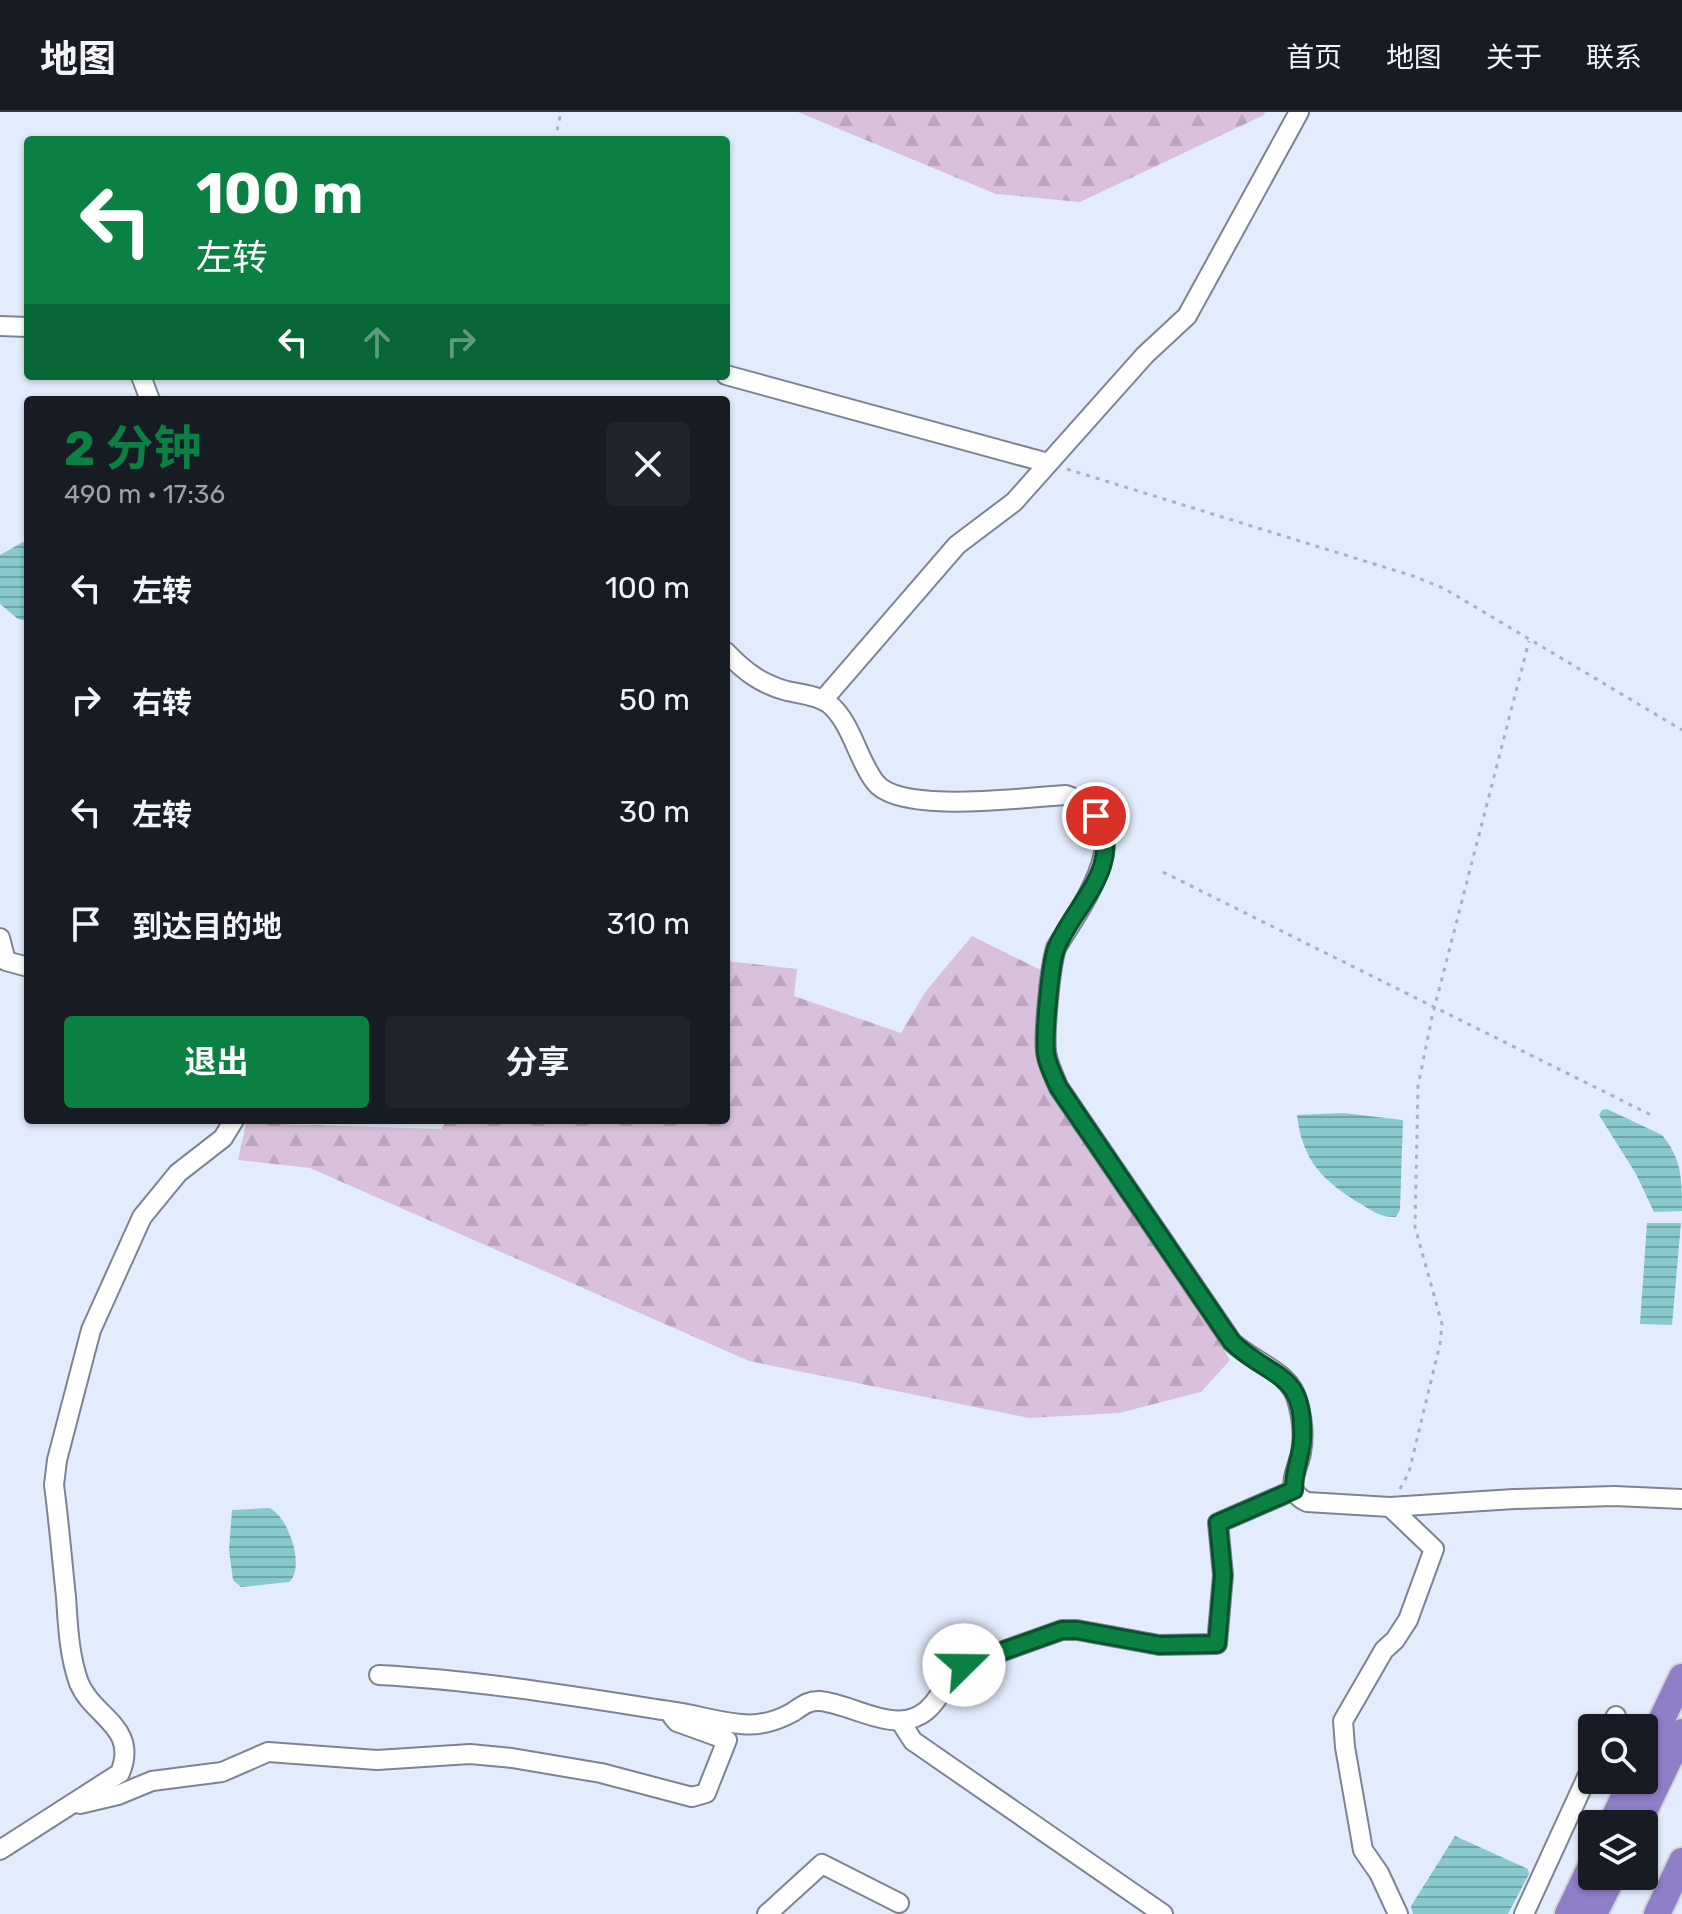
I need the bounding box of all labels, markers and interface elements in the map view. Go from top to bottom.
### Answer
text: 地图 [40,36,116,82]
text: 首页 [1286,41,1342,74]
text: 地图 [1386,41,1442,74]
text: 关于 [1486,41,1542,74]
text: 联系 [1586,41,1642,74]
text: 100 m [196,161,363,227]
icon: left [64,168,168,272]
text: 左转 [196,236,268,279]
icon: left [271,320,315,364]
icon: ahead [355,320,399,364]
icon: right [439,320,483,364]
text: 2 分钟 [64,420,201,477]
button: close [606,422,690,506]
text: 490 m · 17:36 [64,479,225,510]
icon: left [64,566,108,610]
text: 100 m [605,570,690,606]
text: 左转 [132,573,192,609]
icon: right [64,678,108,722]
text: 50 m [619,682,690,718]
text: 右转 [132,685,192,721]
pin [1062,782,1130,850]
icon: left [64,790,108,834]
text: 30 m [619,794,690,830]
icon: arrive [1074,794,1118,838]
text: 左转 [132,797,192,833]
icon: arrive [64,902,108,946]
text: 310 m [607,906,690,942]
text: 到达目的地 [132,909,282,945]
button: 退出 [64,1016,369,1108]
button: 分享 [385,1016,690,1108]
position arrow [922,1623,1006,1707]
map controls [1578,1714,1658,1890]
button: search [1578,1714,1658,1794]
button: layers [1578,1810,1658,1890]

